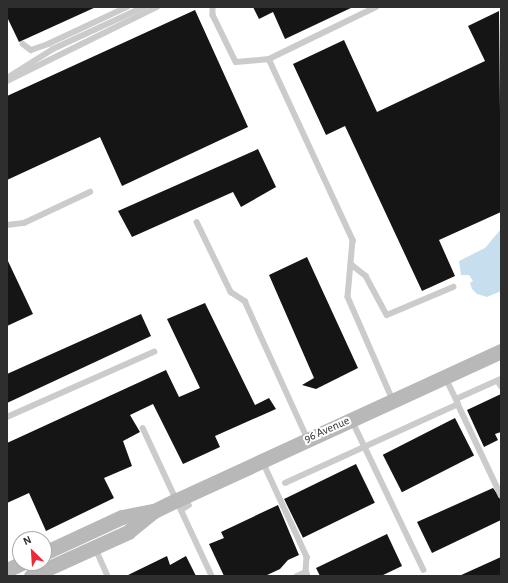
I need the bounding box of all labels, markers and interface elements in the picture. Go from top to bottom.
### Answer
street label: 96 Avenue [302,414,352,446]
north arrow [12,531,52,571]
text: N [21,534,33,547]

